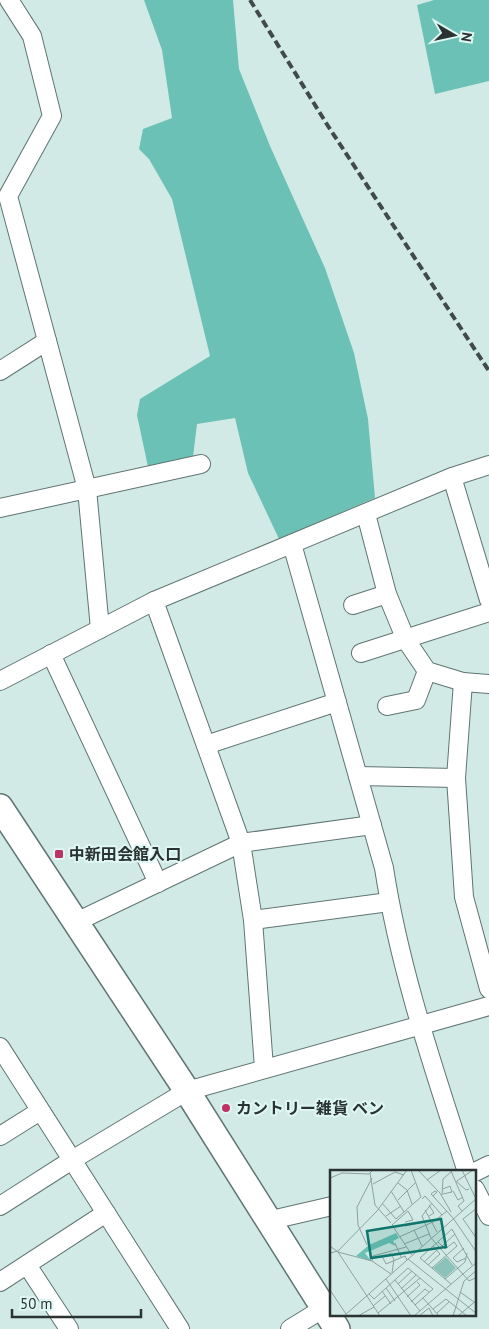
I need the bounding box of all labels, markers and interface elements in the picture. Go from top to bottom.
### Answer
north arrow [429,10,479,60]
text: N [457,31,476,43]
place label: 中新田会館入口 [69,844,181,864]
marker: 中新田会館入口 [53,848,65,860]
place label: カントリー雑貨 ベン [236,1098,384,1118]
marker: カントリー雑貨 ベン [220,1102,232,1114]
inset map [330,1170,476,1316]
scale bar [12,1286,141,1318]
text: 50 m [20,1294,53,1313]

